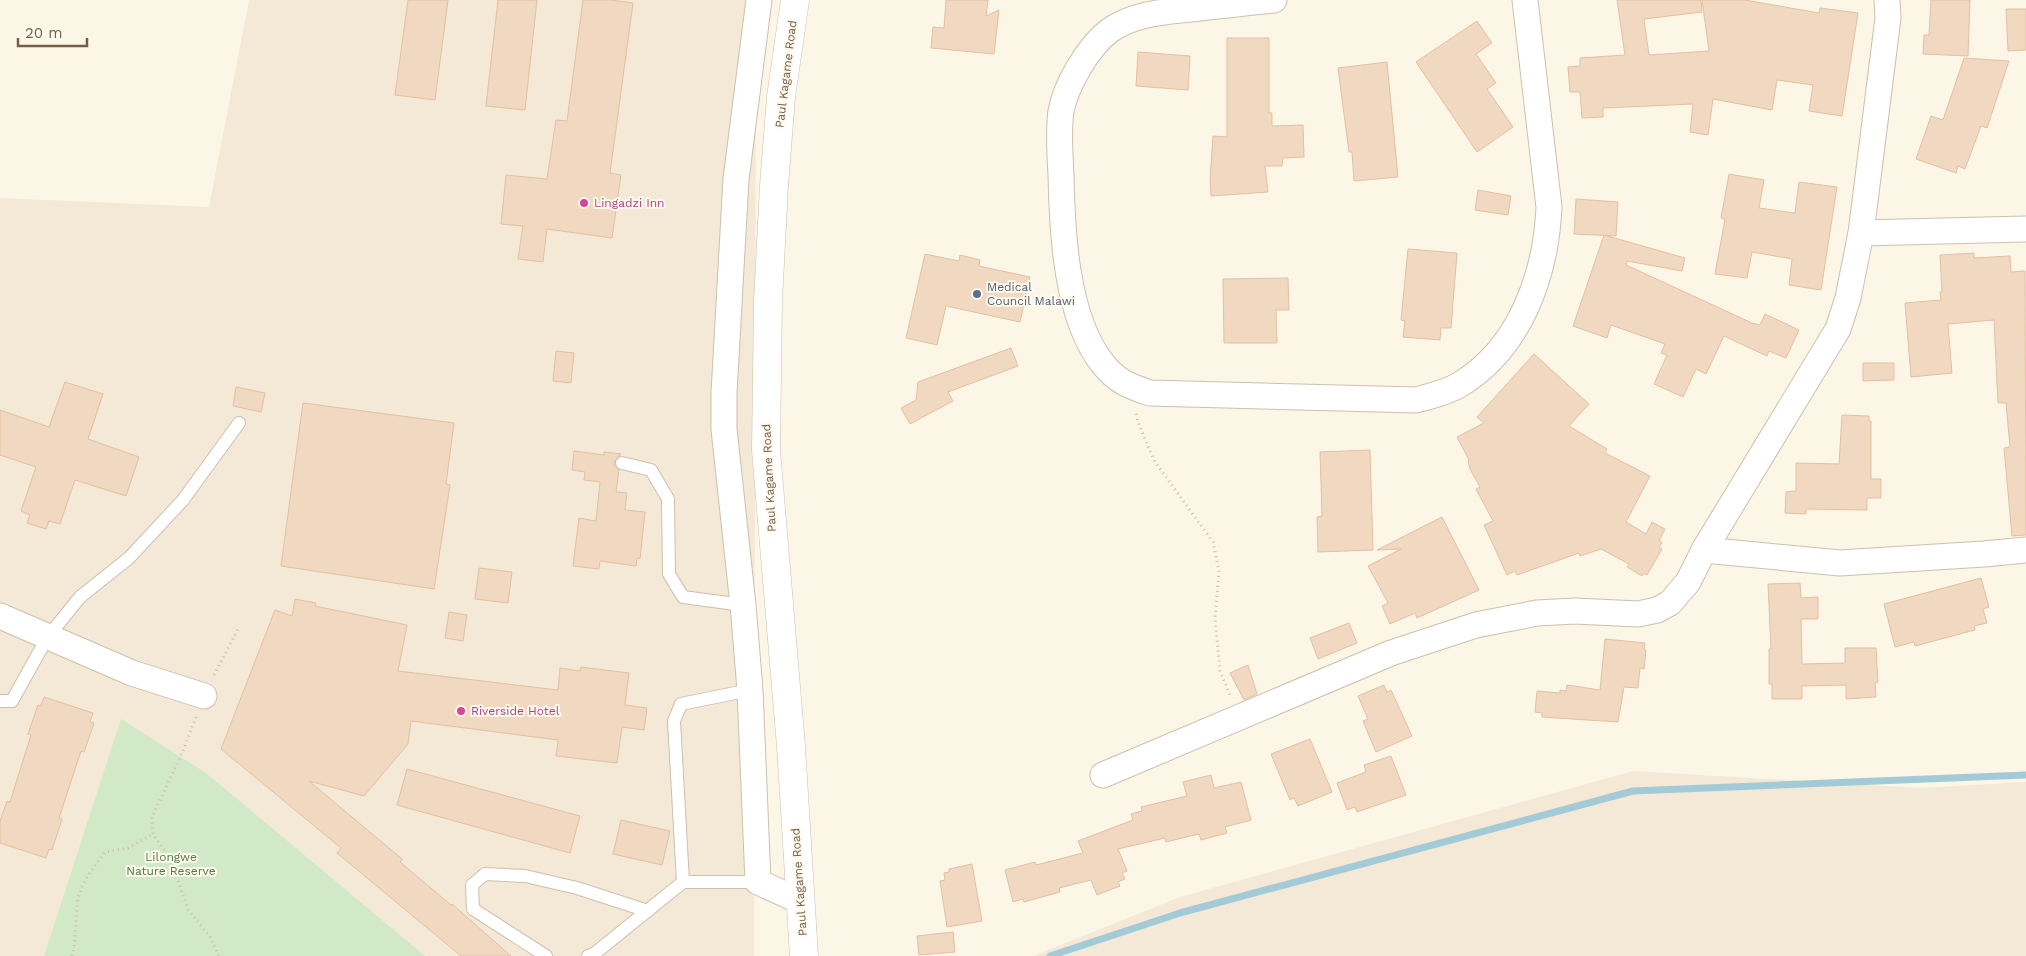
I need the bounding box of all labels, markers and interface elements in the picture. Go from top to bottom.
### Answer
scale bar [18,15,86,47]
street label: Paul Kagame Road [772,19,800,129]
text: 20 m [25,24,63,42]
place label: Lingadzi Inn [594,196,665,210]
marker: Lingadzi Inn [578,197,590,209]
place label: Medical Council Malawi [987,280,1075,308]
marker: Medical Council Malawi [971,288,983,300]
street label: Paul Kagame Road [759,424,779,532]
place label: Riverside Hotel [471,704,560,718]
marker: Riverside Hotel [455,705,467,717]
street label: Paul Kagame Road [788,828,810,936]
park label: Lilongwe Nature Reserve [126,850,216,878]

